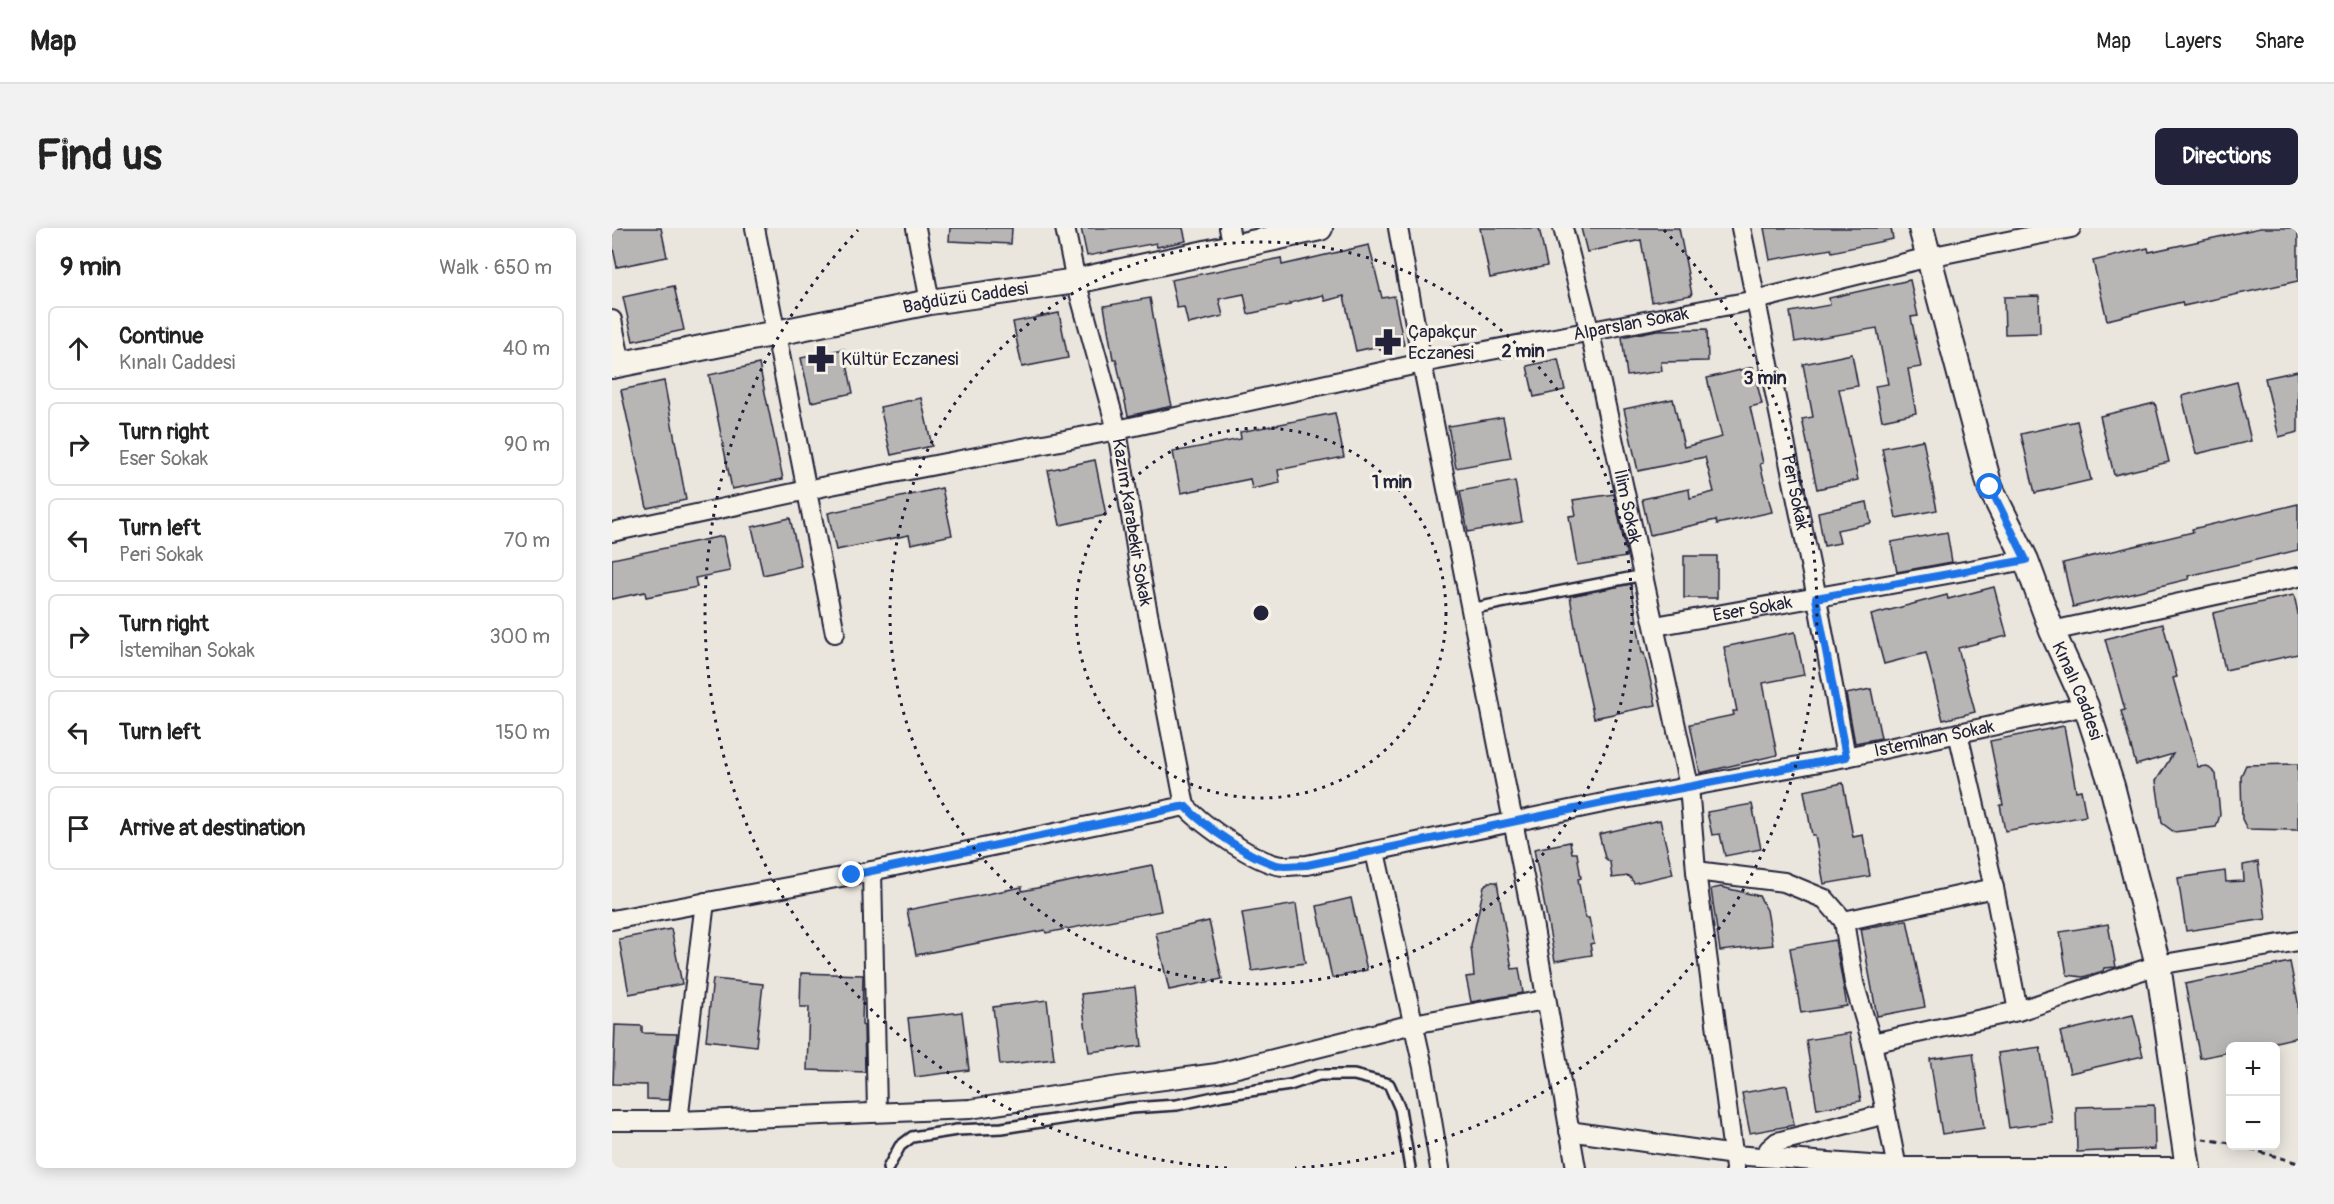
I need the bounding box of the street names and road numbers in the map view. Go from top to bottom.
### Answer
street label: Bağdüzü Caddesi [901,277,1029,319]
street label: Alparslan Sokak [1571,302,1691,346]
street label: Kazım Karabekir Sokak [1107,437,1157,608]
street label: Peri Sokak [1776,453,1814,533]
street label: İlim Sokak [1608,467,1647,546]
street label: Eser Sokak [1711,591,1795,627]
street label: Kınalı Caddesi [2046,638,2107,743]
street label: İstemihan Sokak [1872,715,1997,763]

